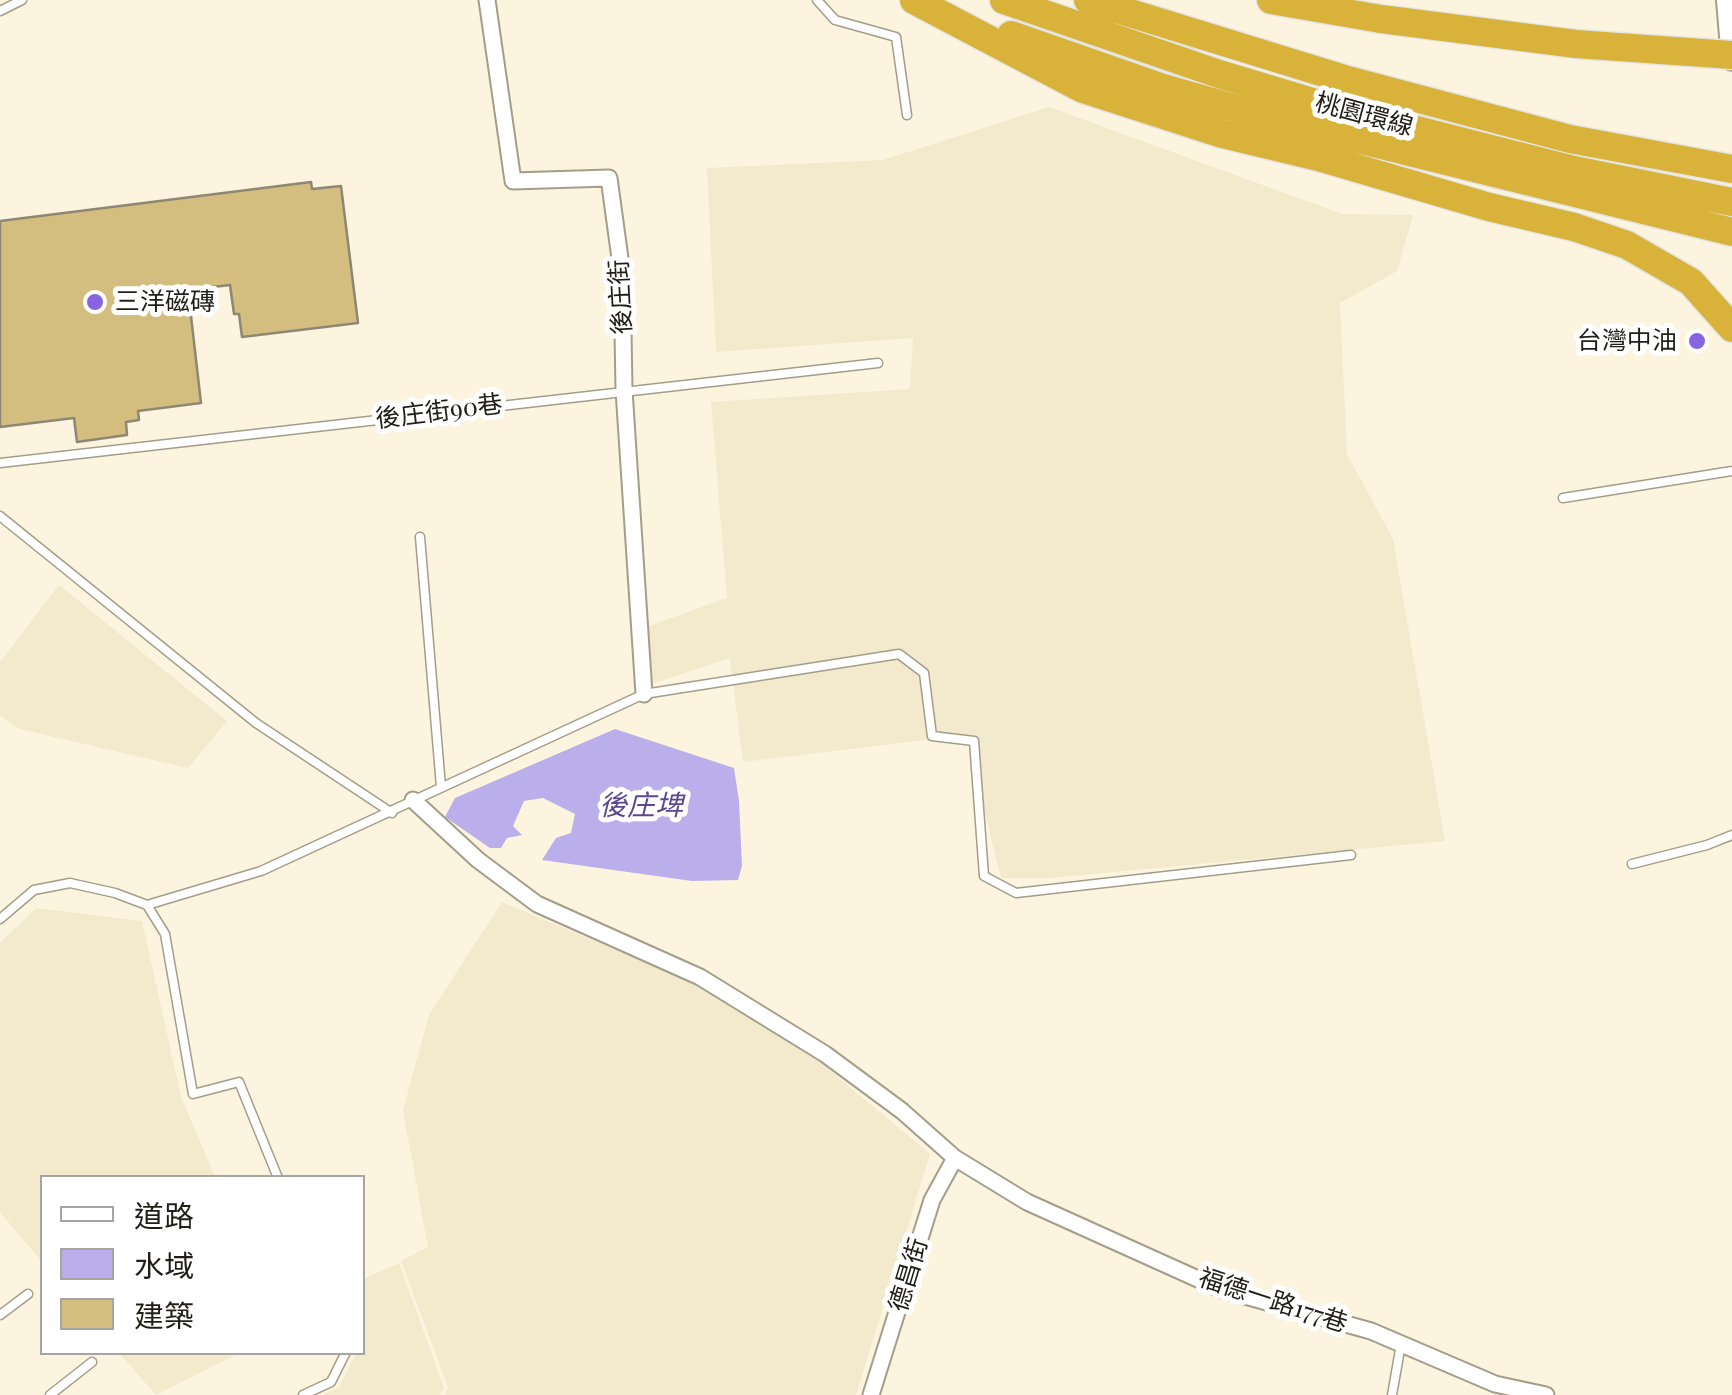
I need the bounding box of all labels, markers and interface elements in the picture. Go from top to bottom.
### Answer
street label: 桃園環線 [1312,88,1416,142]
street label: 後庄街 [604,259,638,335]
place label: 三洋磁磚 [115,287,215,317]
marker: 三洋磁磚 [84,291,106,313]
place label: 台灣中油 [1577,326,1677,356]
marker: 台灣中油 [1686,330,1708,352]
street label: 後庄街90巷 [374,389,504,435]
water label: 後庄埤 [599,789,683,823]
legend [40,1175,365,1355]
text: 道路 [134,1195,194,1235]
street label: 德昌街 [884,1235,934,1315]
text: 水域 [134,1245,194,1285]
street label: 福德一路177巷 [1195,1263,1351,1339]
text: 建築 [134,1295,194,1335]

